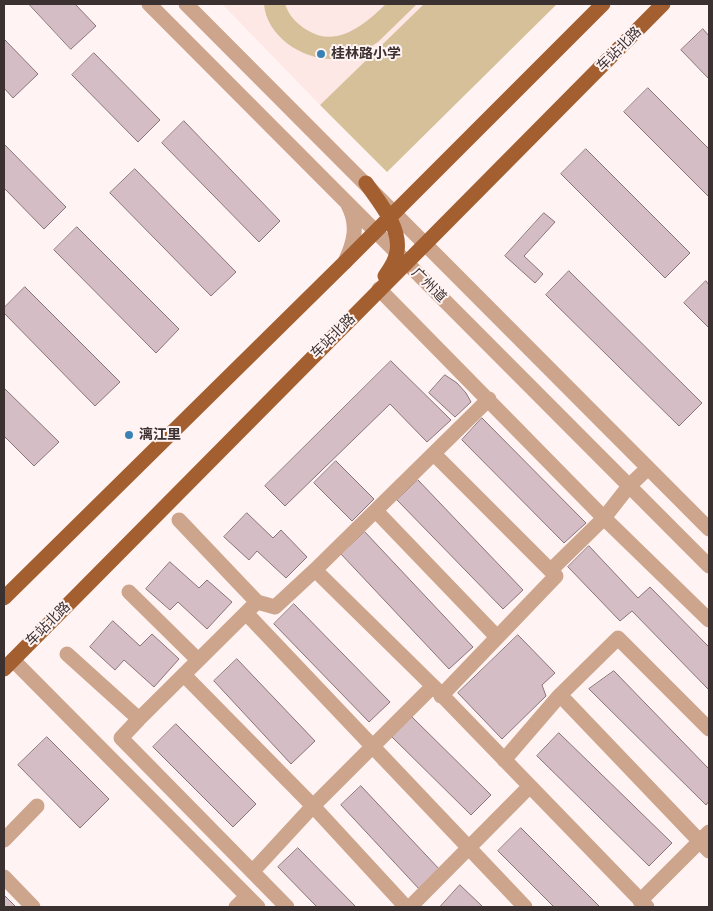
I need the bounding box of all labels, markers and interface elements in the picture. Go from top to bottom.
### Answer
street label: 车站北路 [593,23,645,75]
place label: 桂林路小学 [331,46,401,62]
marker: 桂林路小学 [315,48,327,60]
street label: 广州道 [408,264,450,306]
street label: 车站北路 [307,310,359,362]
place label: 漓江里 [139,427,181,443]
marker: 漓江里 [123,429,135,441]
street label: 车站北路 [22,598,74,650]

